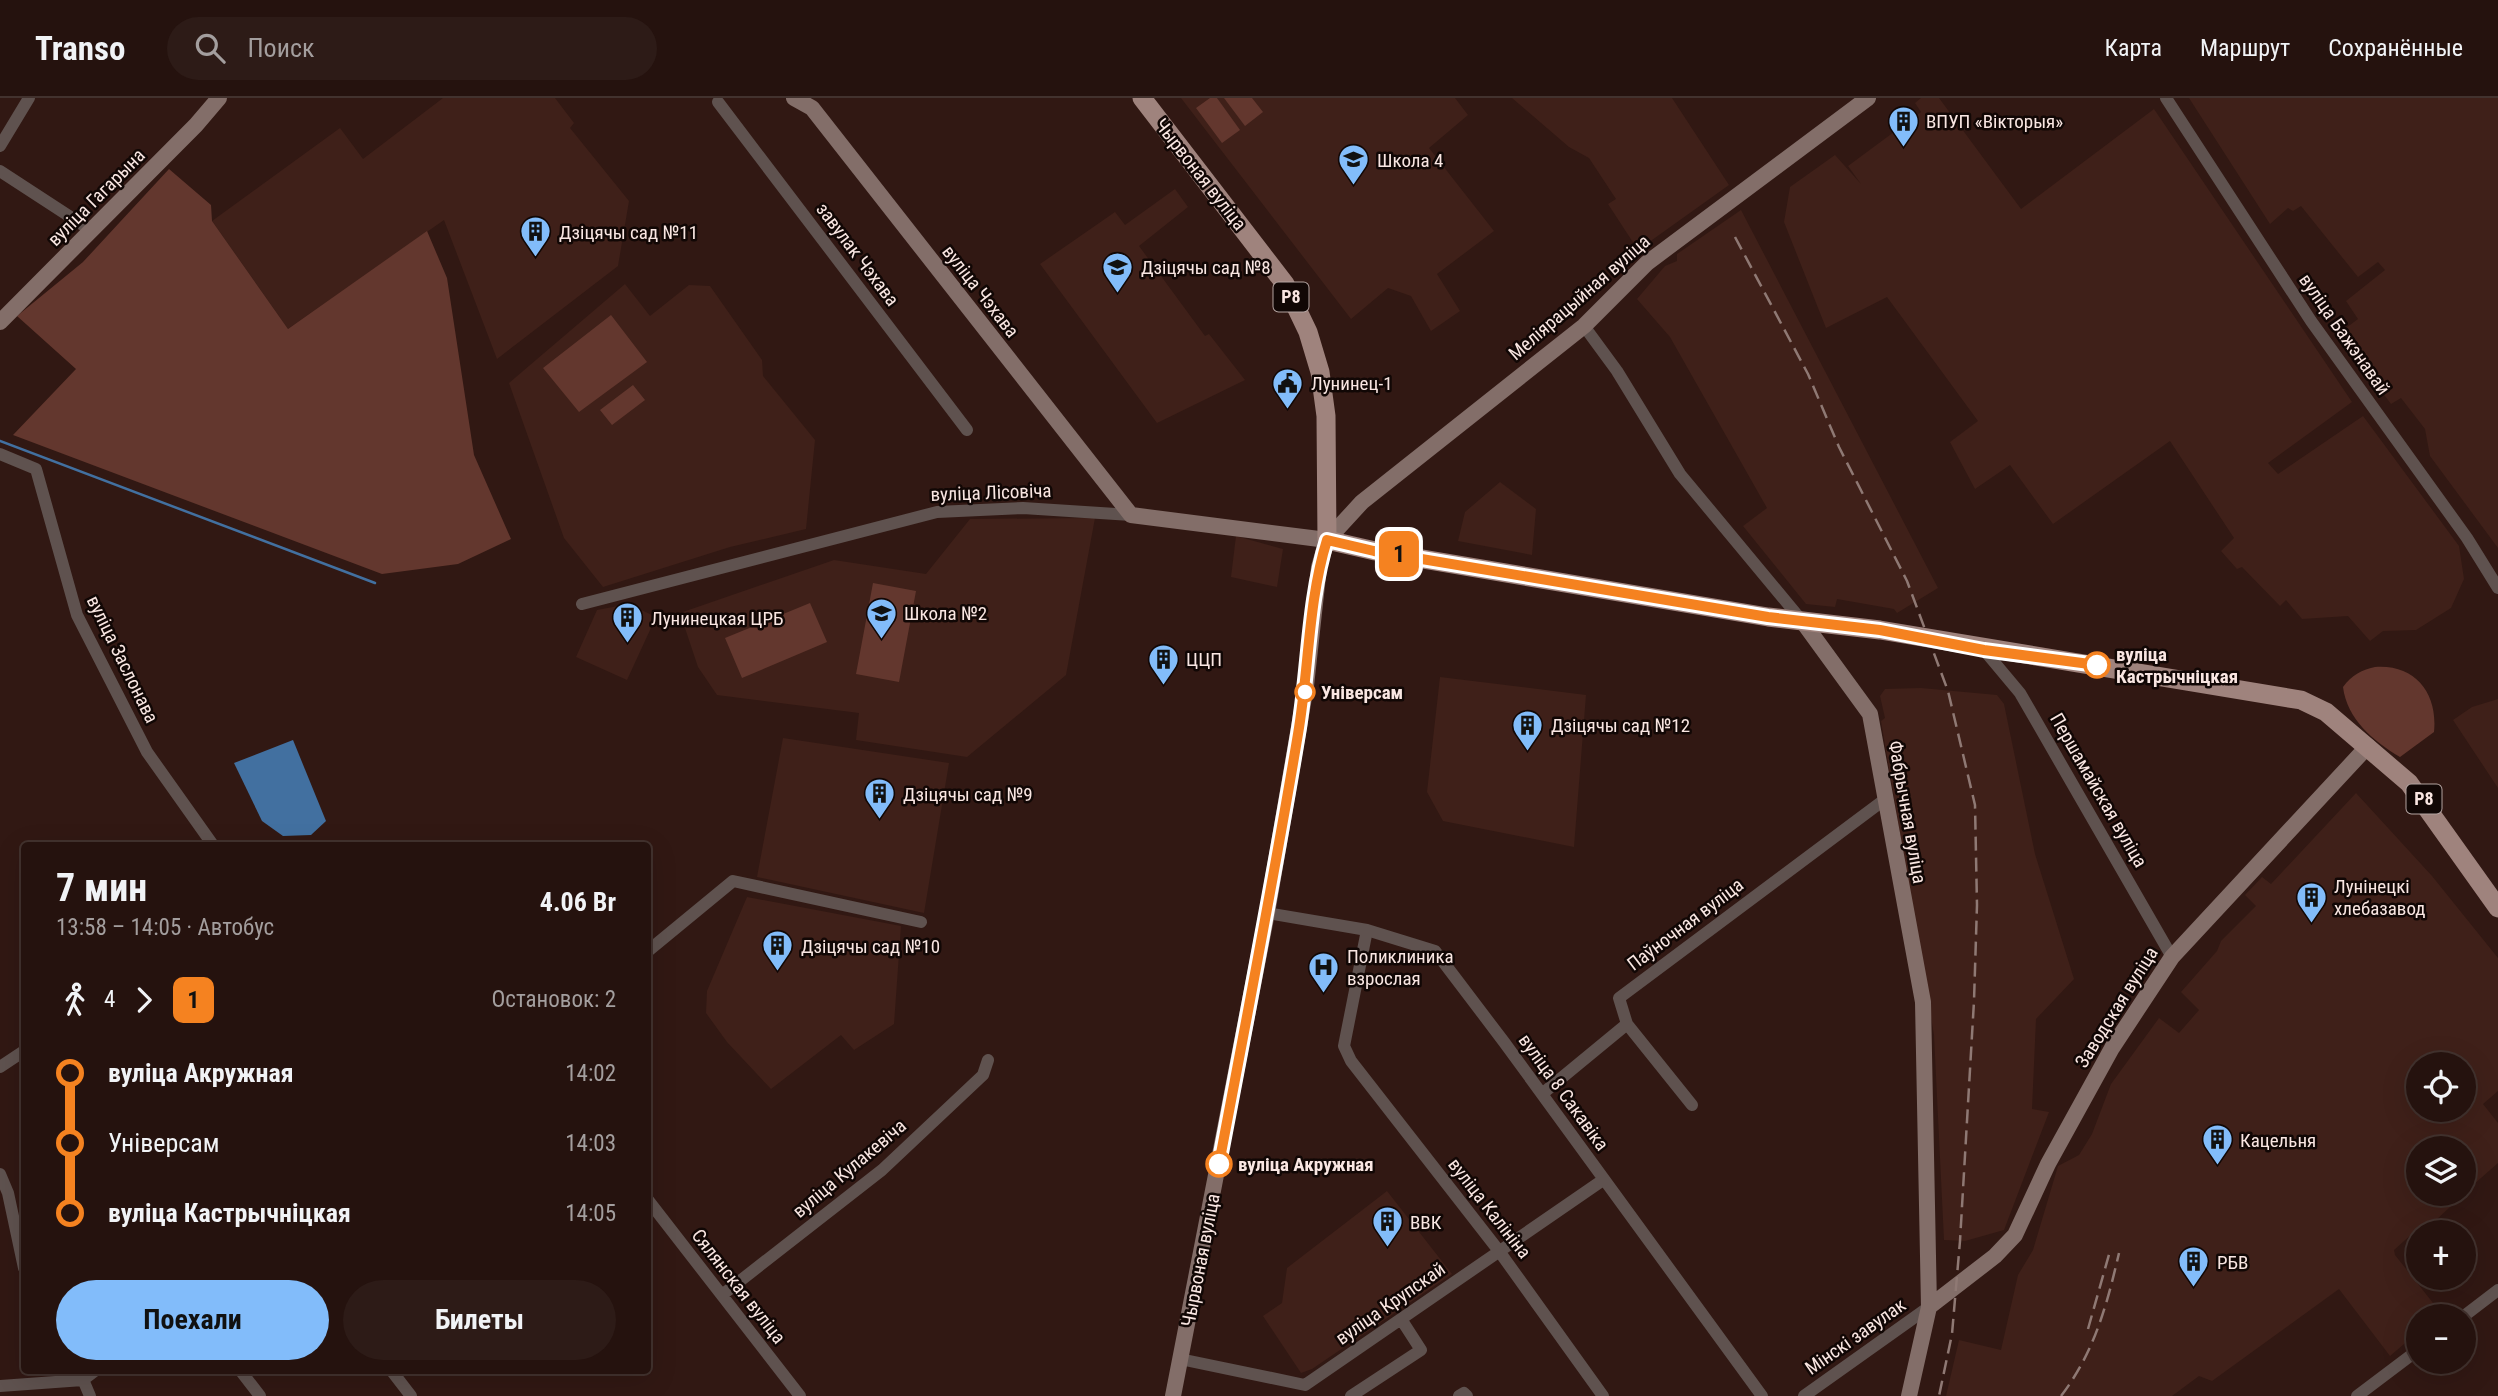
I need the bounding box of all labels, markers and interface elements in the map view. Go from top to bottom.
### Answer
search box [167,17,657,80]
text: Transo [35,29,125,68]
icon: search [191,29,229,67]
text: Поиск [247,33,314,63]
text: Карта [2105,34,2162,62]
text: Маршрут [2200,34,2290,62]
text: Сохранённые [2328,34,2463,62]
building icon: ВПУП «Вікторыя» [1886,104,1920,148]
place label: ВПУП «Вікторыя» [1926,110,2063,133]
street label: Чырвоная вуліца [1150,114,1251,235]
school or university icon: Школа 4 [1337,143,1371,187]
street label: вуліца Гагарына [43,144,150,251]
place label: Школа 4 [1377,149,1443,172]
street label: завулак Чэхава [811,198,904,310]
building icon: Дзіцячы сад №11 [519,215,553,259]
place label: Дзіцячы сад №11 [559,221,698,244]
street label: Меліярацыйная вуліца [1504,230,1655,365]
street label: вуліца Чэхава [937,241,1024,342]
school or university icon: Дзіцячы сад №8 [1101,250,1135,294]
place label: Дзіцячы сад №8 [1141,256,1271,279]
street label: вуліца Бажэнавай [2294,269,2395,399]
road number: Р8 [1274,282,1308,312]
public building icon: Лунинец-1 [1271,366,1305,410]
place label: Лунинец-1 [1311,372,1393,395]
street label: вуліца Лісовіча [930,479,1052,506]
line badge: 1 [1376,531,1422,577]
text: 1 [1393,540,1405,568]
street label: вуліца Заслонава [82,592,163,727]
school or university icon: Школа №2 [864,596,898,640]
building icon: Лунинецкая ЦРБ [611,601,645,645]
place label: Школа №2 [904,602,987,625]
place label: Лунинецкая ЦРБ [651,607,783,630]
building icon: ЦЦП [1146,642,1180,686]
place label: вуліца Кастрычніцкая [2116,643,2238,688]
place label: ЦЦП [1186,648,1222,671]
marker: вуліца Кастрычніцкая [2084,652,2110,678]
place label: Універсам [1321,681,1403,704]
marker: Універсам [1295,682,1315,702]
building icon: Дзіцячы сад №12 [1511,708,1545,752]
street label: Першамайская вуліца [2045,709,2152,871]
place label: Дзіцячы сад №12 [1551,714,1690,737]
street label: Фабрычная вуліца [1884,739,1931,885]
building icon: Дзіцячы сад №9 [863,777,897,821]
place label: Дзіцячы сад №9 [903,783,1033,806]
road number: Р8 [2406,784,2442,814]
text: 7 мин [56,866,147,910]
street label: Паўночная вуліца [1623,873,1748,976]
place label: Лунінецкі хлебазавод [2334,875,2425,920]
building icon: Лунінецкі хлебазавод [2294,880,2328,924]
text: 4.06 Br [540,887,616,917]
text: 13:58 – 14:05 · Автобус [56,914,274,941]
building icon: Дзіцячы сад №10 [761,929,795,973]
place label: Дзіцячы сад №10 [801,935,940,958]
street label: Заводская вуліца [2070,943,2163,1072]
place label: Поликлиника взрослая [1347,945,1454,990]
hospital icon: Поликлиника взрослая [1307,950,1341,994]
icon: walk [56,981,94,1019]
icon: forward [125,981,163,1019]
text: 4 [104,986,115,1013]
text: 1 [187,986,200,1014]
text: Остановок: 2 [492,986,616,1013]
street label: вуліца 8 Сакавіка [1514,1030,1614,1155]
map controls [2406,1052,2476,1374]
button: locate [2406,1052,2476,1122]
text: вуліца Акружная [108,1058,294,1088]
text: 14:02 [565,1060,616,1087]
street label: вуліца Кулакевіча [788,1114,911,1223]
building icon: Кацельня [2200,1123,2234,1167]
text: Універсам [108,1128,220,1158]
place label: Кацельня [2240,1129,2316,1152]
text: 14:03 [565,1130,616,1157]
button: layers [2406,1136,2476,1206]
marker: вуліца Акружная [1206,1151,1232,1177]
place label: вуліца Акружная [1238,1153,1374,1176]
street label: вуліца Калініна [1443,1154,1536,1263]
street label: Чырвоная вуліца [1176,1192,1225,1329]
text: вуліца Кастрычніцкая [108,1198,351,1228]
text: 14:05 [565,1200,616,1227]
building icon: ВВК [1370,1205,1404,1249]
place label: ВВК [1410,1211,1442,1234]
button: + [2406,1220,2476,1290]
street label: Сялянская вуліца [687,1224,790,1348]
building icon: РБВ [2177,1245,2211,1289]
place label: РБВ [2217,1251,2248,1274]
street label: вуліца Крупскай [1331,1257,1450,1350]
button: Поехали [56,1280,329,1360]
button: Билеты [343,1280,616,1360]
street label: Мінскі завулак [1801,1293,1910,1380]
button: − [2406,1304,2476,1374]

